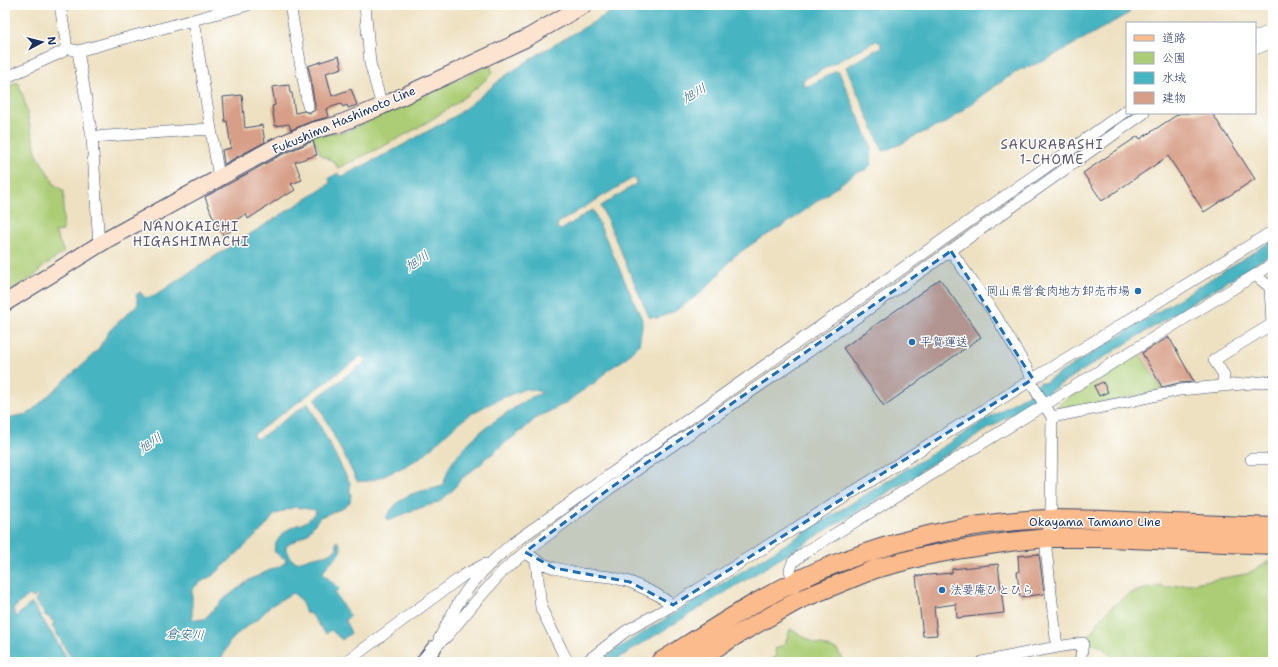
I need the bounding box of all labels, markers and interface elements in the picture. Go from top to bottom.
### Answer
north arrow [22,22,62,62]
legend [1126,22,1256,114]
text: 道路 [1162,30,1186,46]
text: N [43,36,59,46]
text: 公園 [1162,50,1186,66]
text: 水域 [1162,70,1186,86]
water label: 旭川 [678,79,710,107]
street label: Fukushima Hashimoto Line [270,82,418,158]
text: 建物 [1162,90,1186,106]
district label: SAKURABASHI 1-CHOME [1000,136,1104,168]
district label: NANOKAICHI HIGASHIMACHI [133,218,249,250]
water label: 旭川 [401,247,433,275]
place label: 岡山県営食肉地方卸売市場 [986,283,1130,299]
marker: 岡山県営食肉地方卸売市場 [1133,286,1143,296]
place label: 平賀運送 [920,334,968,350]
marker: 平賀運送 [907,337,917,347]
water label: 旭川 [134,429,166,457]
street label: Okayama Tamano Line [1029,514,1161,530]
place label: 法要庵ひとひら [950,582,1034,598]
marker: 法要庵ひとひら [937,585,947,595]
water label: 倉安川 [165,624,205,644]

